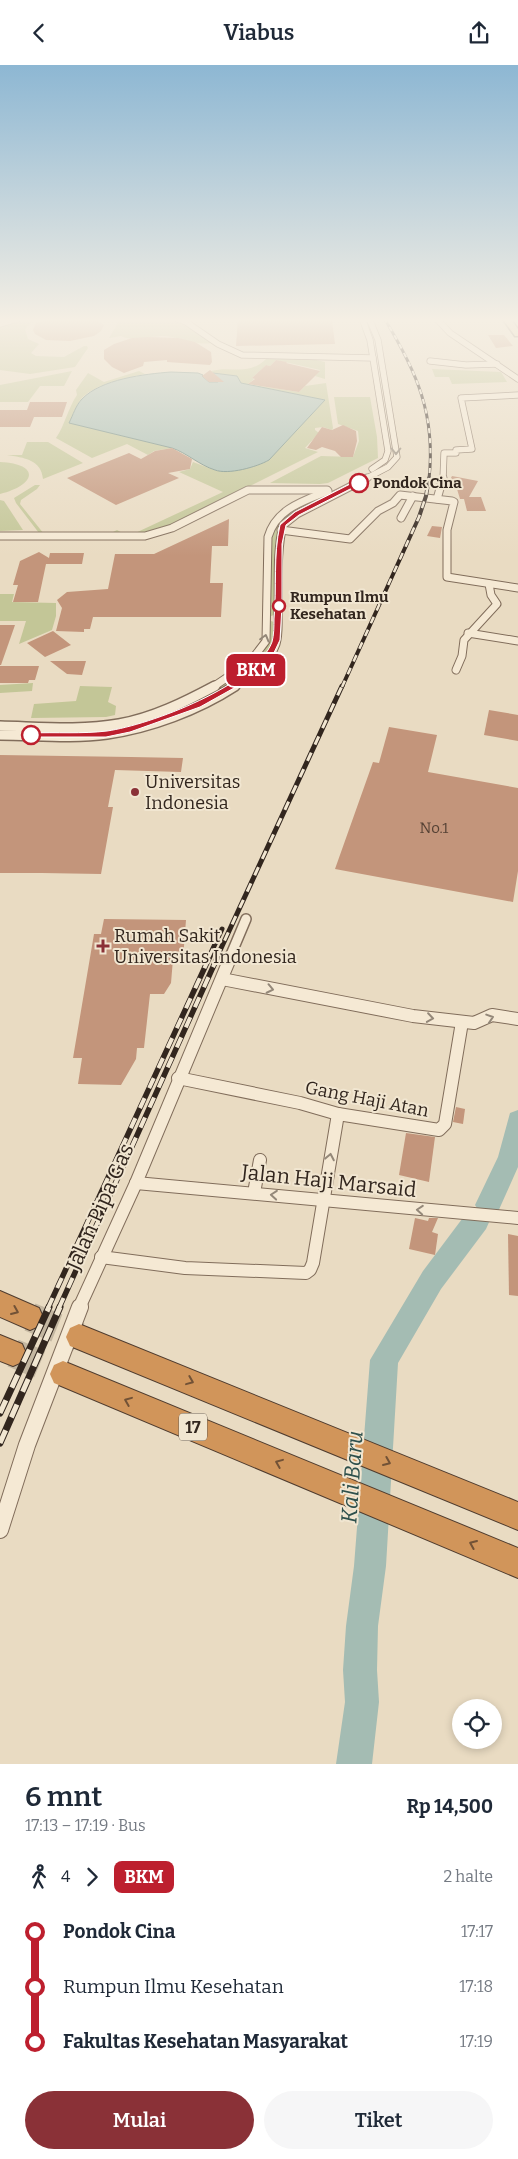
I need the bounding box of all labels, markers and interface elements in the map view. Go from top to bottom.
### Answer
icon: back [25,19,53,47]
text: Viabus [224,19,294,46]
icon: share [465,19,493,47]
one-way arrow [391,447,401,455]
marker: Pondok Cina [349,473,369,493]
place label: Pondok Cina [373,474,462,492]
place label: Rumpun Ilmu Kesehatan [290,588,389,623]
marker: Rumpun Ilmu Kesehatan [272,599,286,613]
one-way arrow [259,635,269,643]
line badge: BKM [227,654,285,686]
text: BKM [236,659,276,681]
unlabelled marker [21,725,41,745]
place label: Universitas Indonesia [145,771,240,814]
marker: Universitas Indonesia [129,786,141,798]
house number: No.1 [420,819,448,837]
place label: Rumah Sakit Universitas Indonesia [114,925,297,968]
marker: Rumah Sakit Universitas Indonesia [96,939,110,953]
one-way arrow [266,983,274,994]
one-way arrow [426,1012,434,1023]
one-way arrow [485,1013,494,1023]
street label: Gang Haji Atan [303,1076,431,1122]
street label: Jalan Pipa Gas [60,1139,140,1275]
one-way arrow [325,1152,335,1161]
street label: Jalan Haji Marsaid [239,1159,418,1203]
one-way arrow [269,1190,277,1201]
one-way arrow [416,1205,424,1216]
one-way arrow [10,1304,19,1315]
one-way arrow [185,1376,193,1386]
one-way arrow [125,1396,133,1406]
road number: 17 [179,1413,207,1440]
water label: Kali Baru [335,1430,369,1524]
one-way arrow [382,1456,390,1466]
one-way arrow [275,1458,284,1469]
one-way arrow [469,1540,478,1551]
map controls [452,1699,502,1749]
button: locate [452,1699,502,1749]
text: 6 mnt [25,1780,102,1813]
text: Rp 14,500 [407,1795,493,1818]
text: 17:13 – 17:19 · Bus [25,1816,146,1835]
icon: walk [25,1863,53,1891]
icon: forward [78,1863,106,1891]
text: BKM [124,1866,164,1888]
text: 4 [61,1867,70,1886]
text: 2 halte [443,1867,493,1886]
text: Pondok Cina [63,1920,175,1943]
text: 17:17 [461,1922,493,1941]
text: Rumpun Ilmu Kesehatan [63,1975,284,1998]
text: 17:18 [459,1977,493,1996]
text: Fakultas Kesehatan Masyarakat [63,2030,348,2053]
text: 17:19 [459,2032,493,2051]
button: Mulai [25,2091,254,2149]
button: Tiket [264,2091,493,2149]

